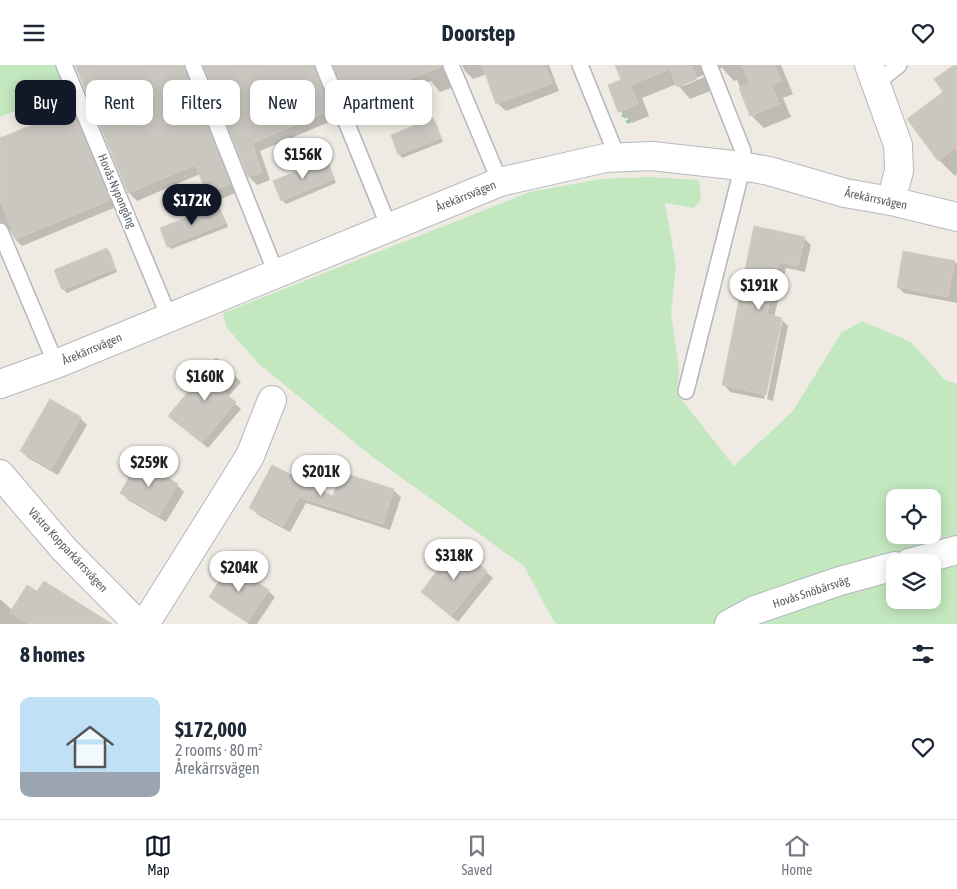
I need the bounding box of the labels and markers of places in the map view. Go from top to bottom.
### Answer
pin: $156K [268,137,338,180]
pin: $172K [157,184,227,226]
pin: $191K [724,269,794,311]
pin: $160K [170,359,240,402]
pin: $259K [114,445,184,488]
pin: $201K [286,455,356,497]
pin: $318K [419,539,489,581]
pin: $204K [204,551,274,593]

